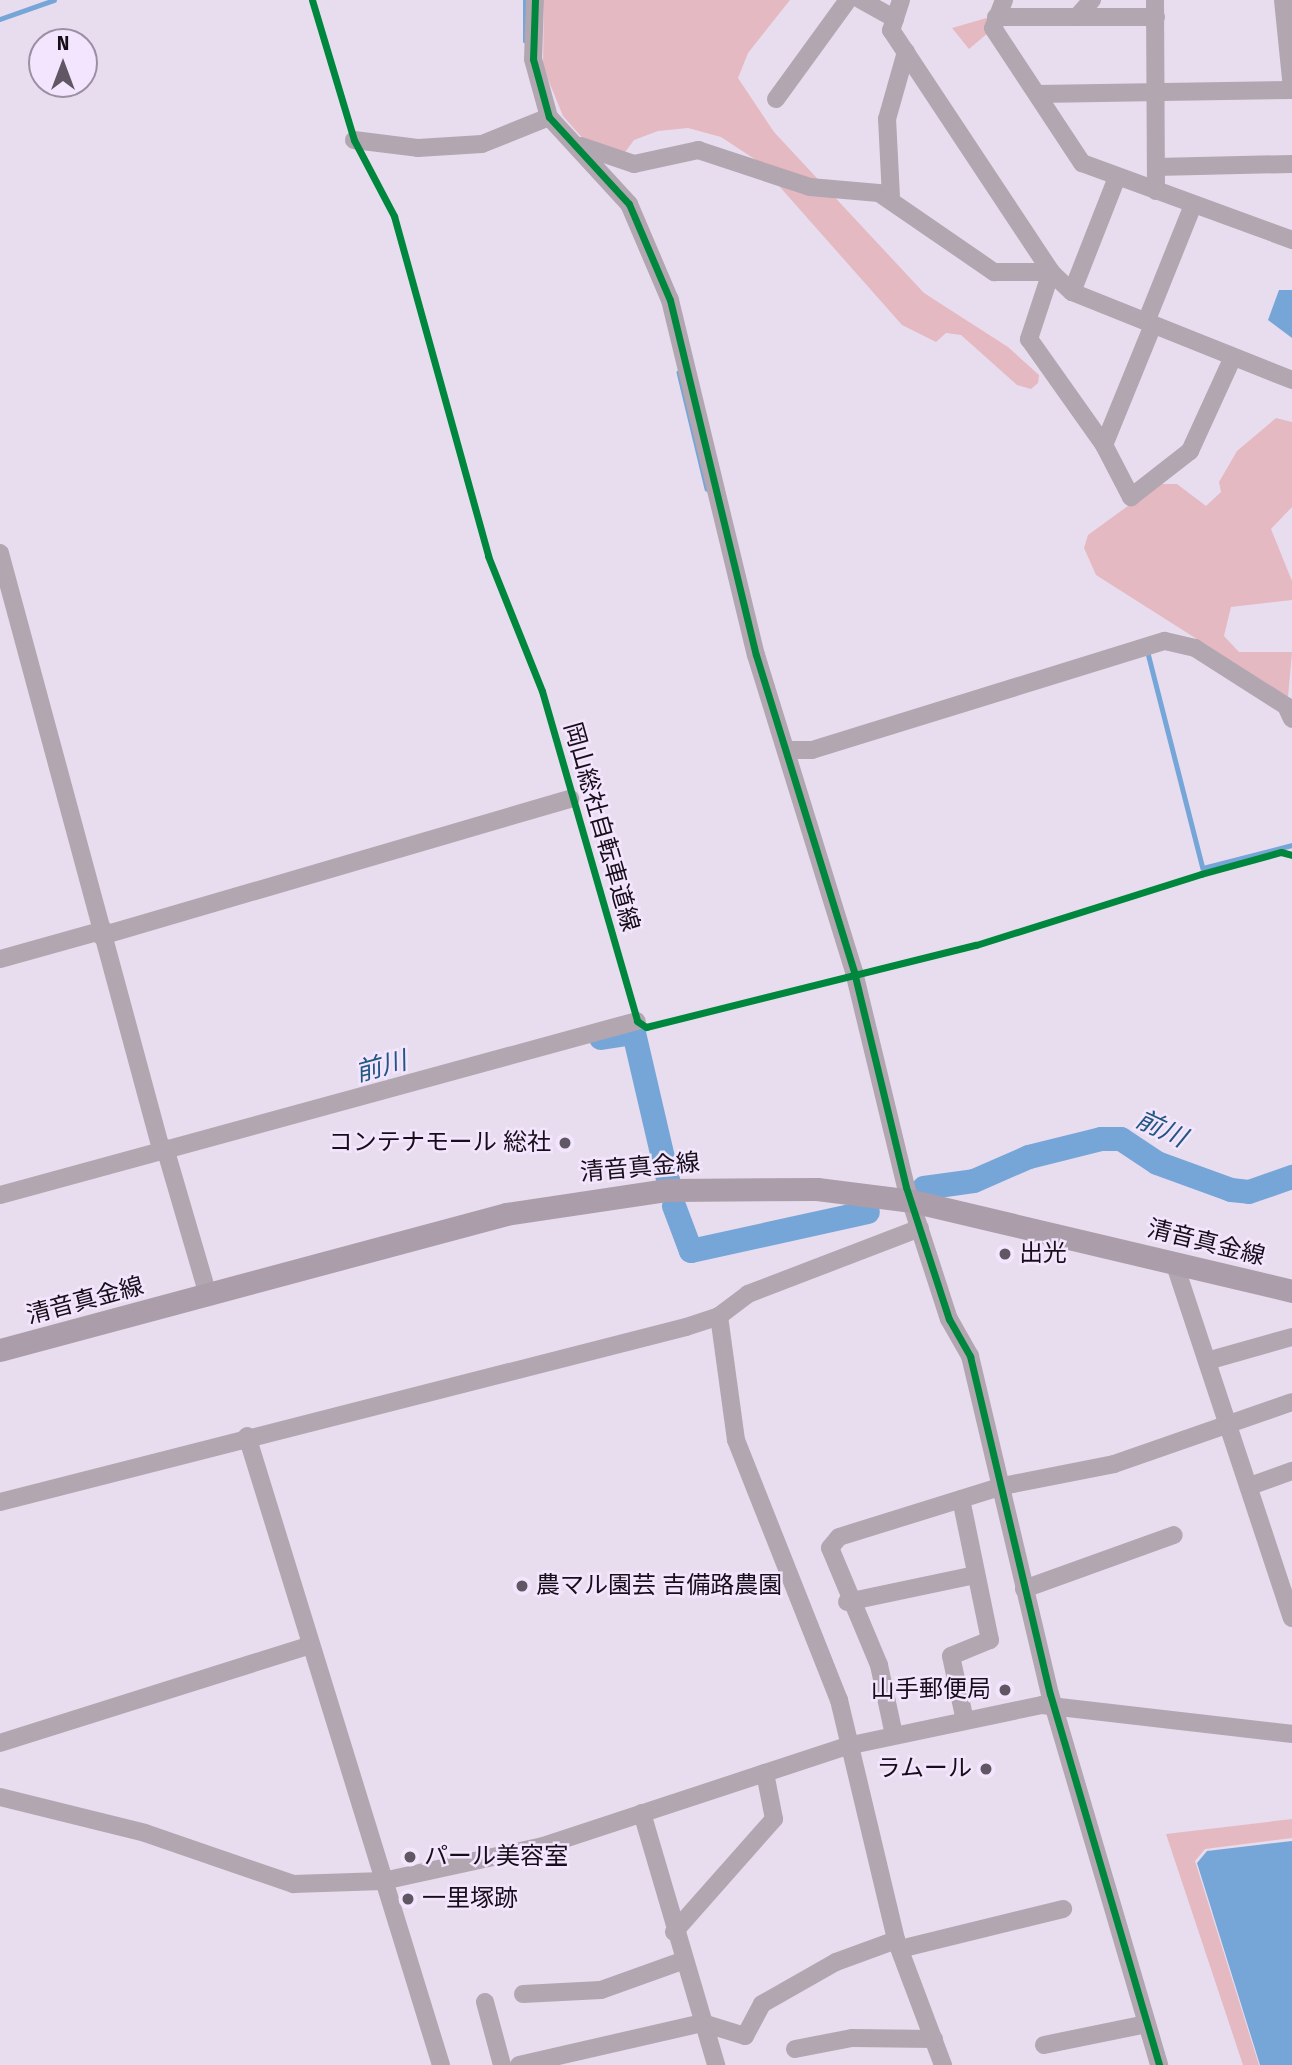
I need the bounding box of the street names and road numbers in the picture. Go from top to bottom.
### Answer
street label: 岡山総社自転車道線 [557,719,645,935]
street label: 清音真金線 [579,1148,701,1188]
street label: 清音真金線 [1144,1215,1268,1271]
street label: 清音真金線 [23,1272,147,1330]

